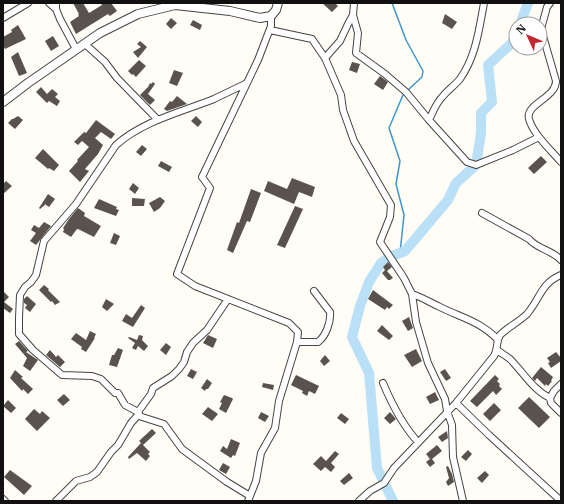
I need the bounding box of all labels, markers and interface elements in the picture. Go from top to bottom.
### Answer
north arrow [508,16,548,56]
text: N [513,21,529,37]

